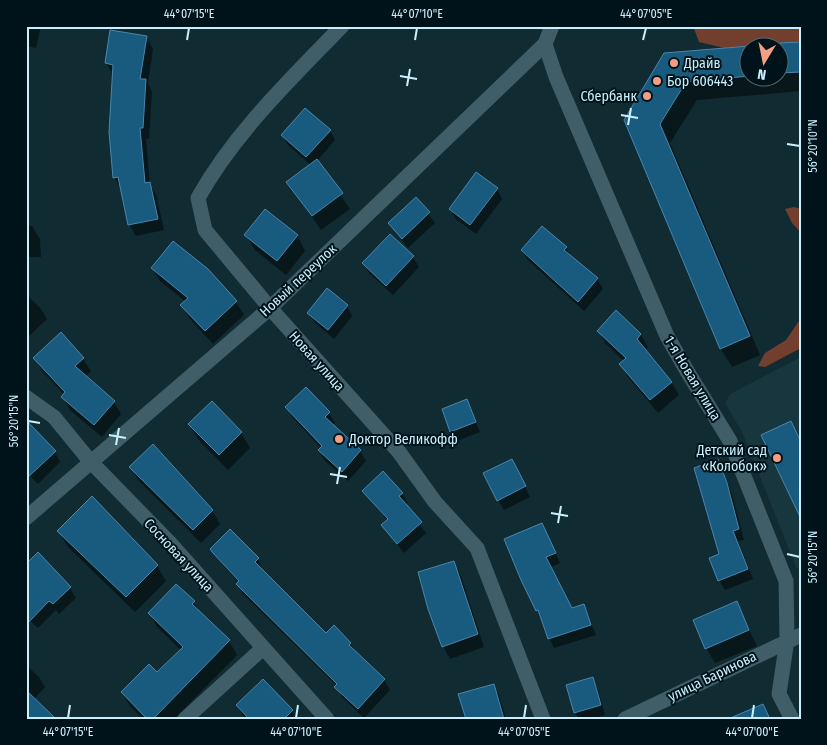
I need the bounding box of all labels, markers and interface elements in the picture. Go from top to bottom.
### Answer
text: 44°07'15"E [164,7,215,21]
text: 44°07'10"E [391,7,443,21]
text: 44°07'05"E [620,7,672,21]
north arrow [740,38,790,88]
place label: Драйв [683,55,721,72]
marker: Драйв [668,57,680,69]
text: N [756,65,767,83]
place label: Бор 606443 [667,73,733,90]
marker: Бор 606443 [651,75,663,87]
place label: Сбербанк [580,88,637,105]
marker: Сбербанк [641,90,653,102]
text: 56°20'10"N [806,119,820,173]
street label: Новый переулок [256,240,341,320]
street label: Новая улица [285,328,348,395]
street label: 1-я Новая улица [661,333,725,424]
text: 56°20'15"N [7,395,21,447]
place label: Доктор Великофф [348,431,458,448]
marker: Доктор Великофф [333,433,345,445]
place label: Детский сад «Колобок» [696,442,767,475]
marker: Детский сад «Колобок» [771,452,783,464]
street label: Сосновая улица [140,515,217,596]
text: 56°20'15"N [806,531,820,583]
street label: улица Баринова [665,648,759,705]
text: 44°07'15"E [43,725,94,739]
text: 44°07'10"E [270,725,322,739]
text: 44°07'05"E [498,725,550,739]
text: 44°07'00"E [725,725,779,739]

